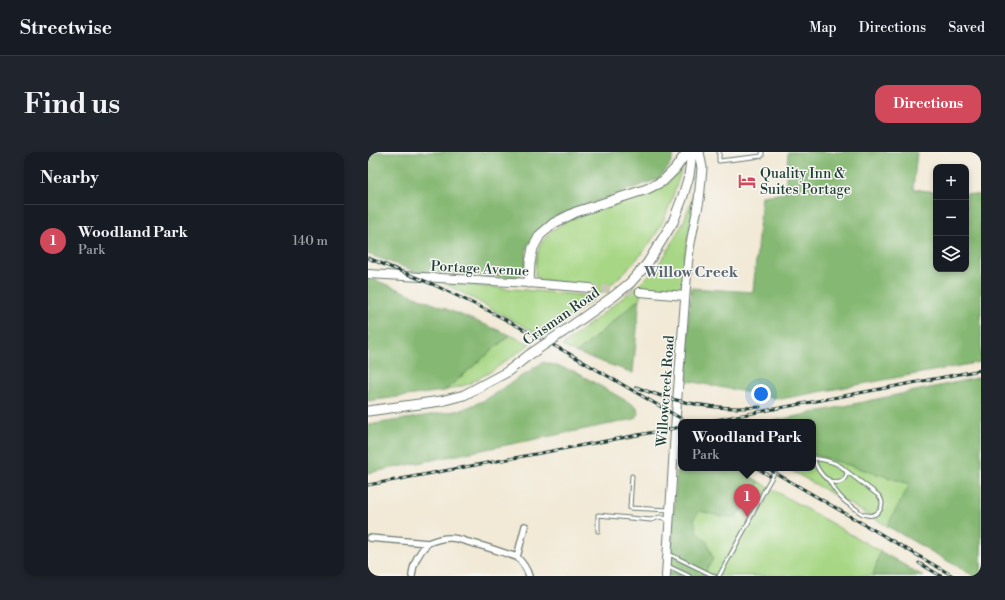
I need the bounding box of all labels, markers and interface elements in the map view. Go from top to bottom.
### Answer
text: Streetwise [20,16,112,40]
text: Map [809,19,837,37]
text: Directions [859,19,926,37]
text: Saved [948,19,985,37]
button: Directions [875,85,981,123]
text: Find us [24,87,120,122]
map controls [933,164,969,272]
button: + [933,164,969,200]
place label: Quality Inn & Suites Portage [760,165,851,199]
text: Nearby [40,167,99,189]
hotel icon: Quality Inn & Suites Portage [737,171,757,191]
button: − [933,200,969,236]
text: Woodland Park [78,223,188,242]
text: 1 [50,233,56,249]
text: 140 m [292,233,328,249]
button: layers [933,236,969,272]
text: Park [78,242,105,258]
street label: Portage Avenue [430,257,530,281]
district label: Willow Creek [643,263,739,282]
street label: Crisman Road [520,284,604,350]
street label: Willowcreek Road [653,335,679,449]
your location [751,384,771,404]
popup [678,419,816,471]
text: Woodland Park [692,428,802,447]
text: Park [692,447,719,463]
pin: 1 [734,484,760,517]

